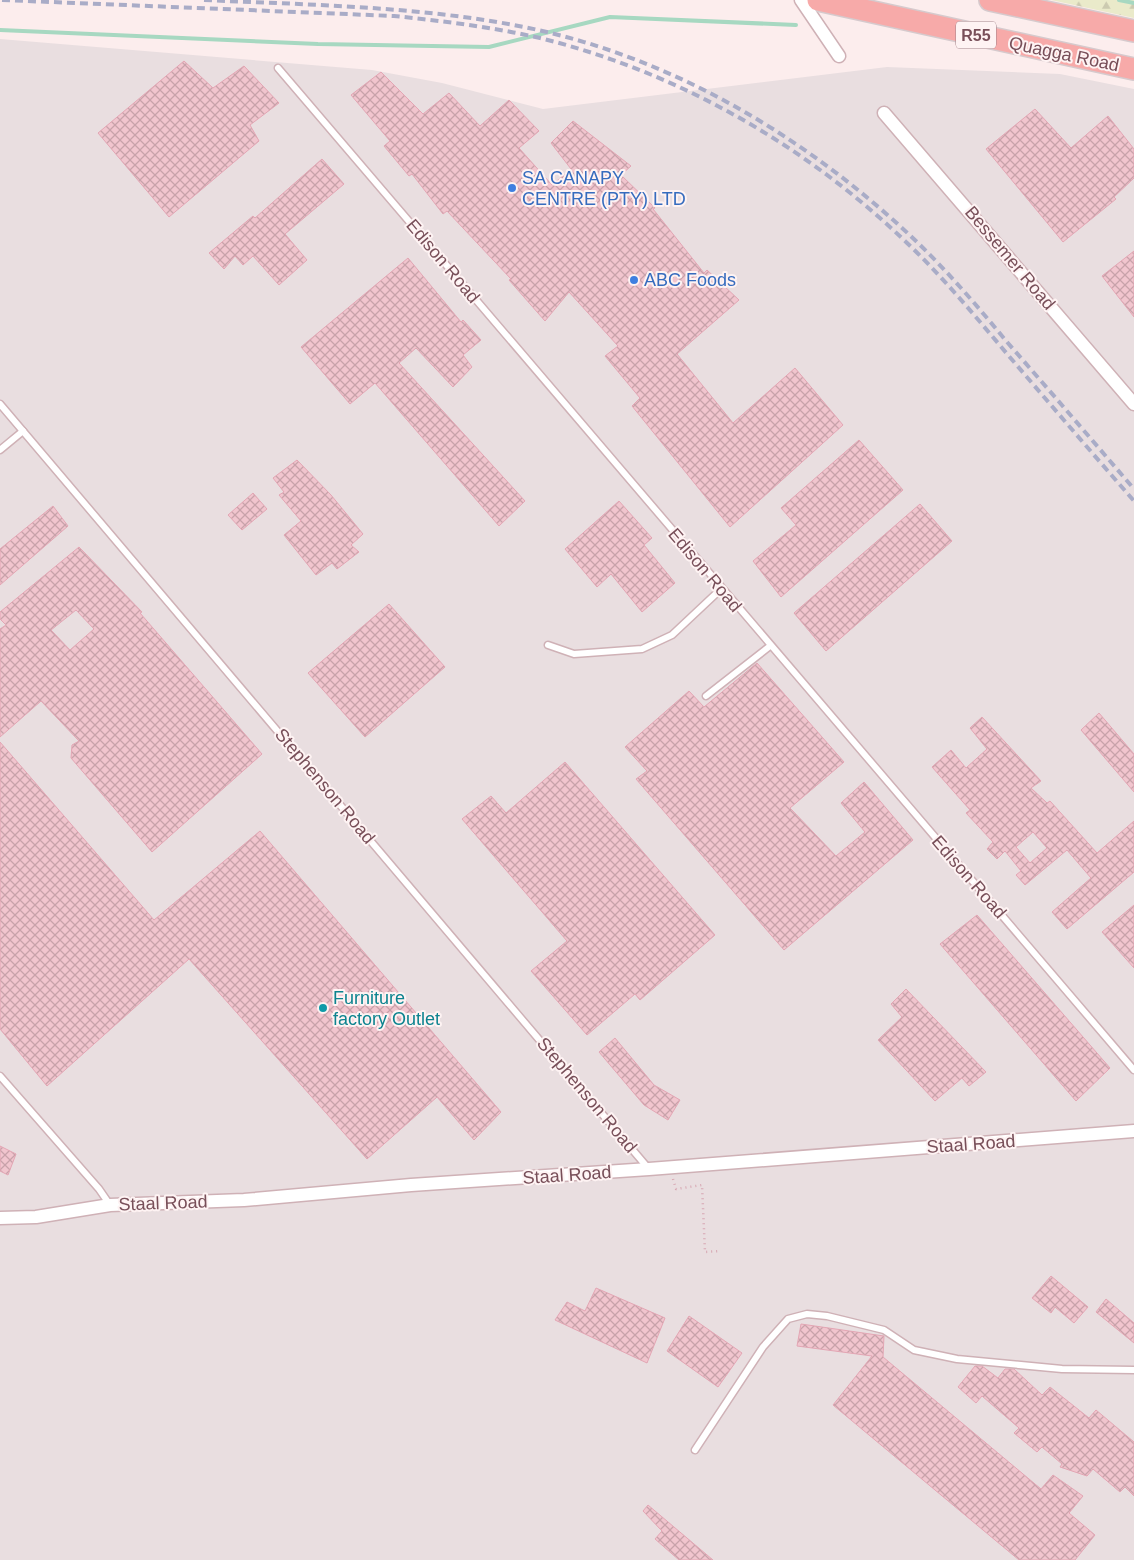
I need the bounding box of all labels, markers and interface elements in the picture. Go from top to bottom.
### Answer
road number: R55 [956,22,996,48]
street label: Quagga Road [1007,33,1121,75]
place label: SA CANAPY CENTRE (PTY) LTD [522,168,686,209]
marker: SA CANAPY CENTRE (PTY) LTD [506,182,518,194]
street label: Bessemer Road [961,202,1059,314]
street label: Edison Road [402,215,484,307]
place label: ABC Foods [644,270,736,290]
marker: ABC Foods [628,274,640,286]
street label: Edison Road [664,524,746,616]
street label: Stephenson Road [271,724,379,848]
street label: Edison Road [928,832,1010,922]
place label: Furniture factory Outlet [333,988,440,1029]
marker: Furniture factory Outlet [317,1002,329,1014]
street label: Stephenson Road [533,1033,641,1157]
street label: Staal Road [926,1131,1016,1157]
street label: Staal Road [522,1162,612,1188]
street label: Staal Road [118,1191,208,1215]

